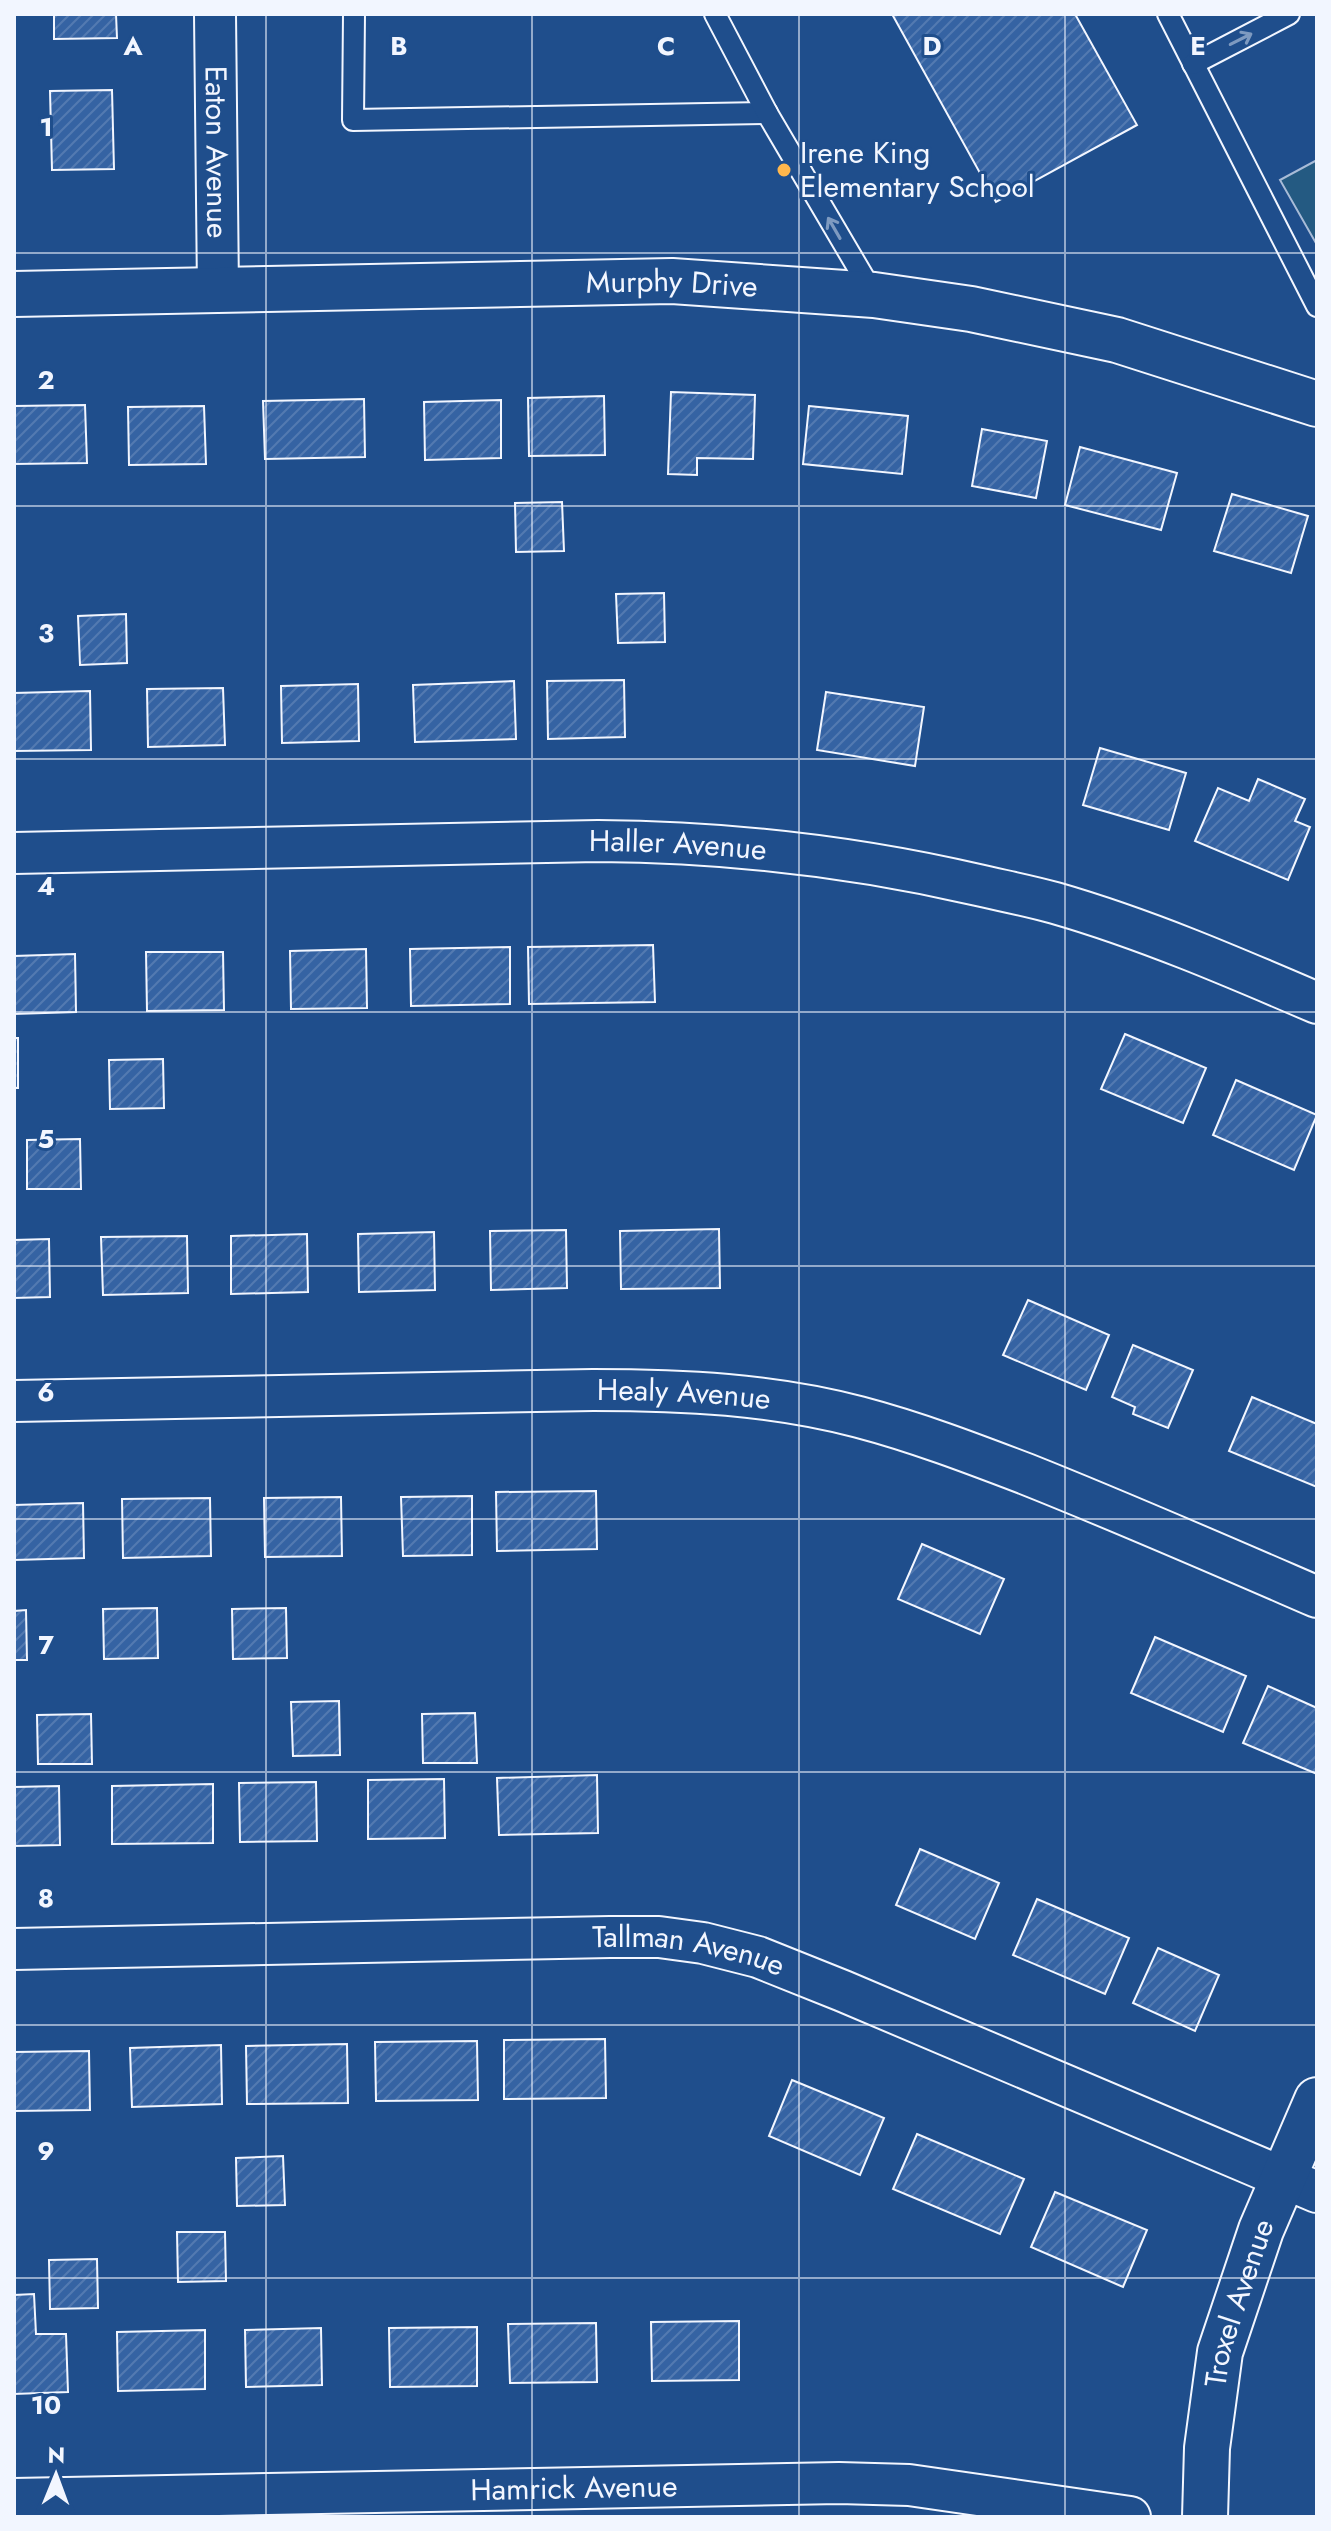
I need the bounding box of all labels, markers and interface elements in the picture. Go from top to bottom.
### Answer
text: A [122,27,143,65]
text: B [390,27,408,65]
text: C [657,27,675,65]
text: D [922,27,942,65]
text: E [1190,27,1206,65]
one-way arrow [1229,31,1253,47]
street label: Eaton Avenue [195,65,239,239]
text: 1 [39,108,53,146]
place label: Irene King Elementary School [800,131,1035,208]
marker: Irene King Elementary School [775,161,793,179]
one-way arrow [826,217,842,240]
street label: Murphy Drive [585,259,759,308]
text: 2 [37,361,55,399]
text: 3 [38,614,54,652]
street label: Haller Avenue [589,819,769,871]
text: 4 [37,867,55,905]
text: 5 [38,1120,54,1158]
street label: Healy Avenue [597,1368,773,1420]
text: 6 [37,1373,55,1411]
text: 7 [38,1626,54,1664]
text: 8 [38,1879,54,1917]
street label: Tallman Avenue [592,1915,792,1987]
text: 9 [37,2132,55,2170]
street label: Troxel Avenue [1193,2212,1284,2390]
text: 10 [31,2386,61,2424]
north arrow [16,2435,96,2515]
text: N [47,2439,65,2471]
street label: Hamrick Avenue [470,2464,678,2511]

